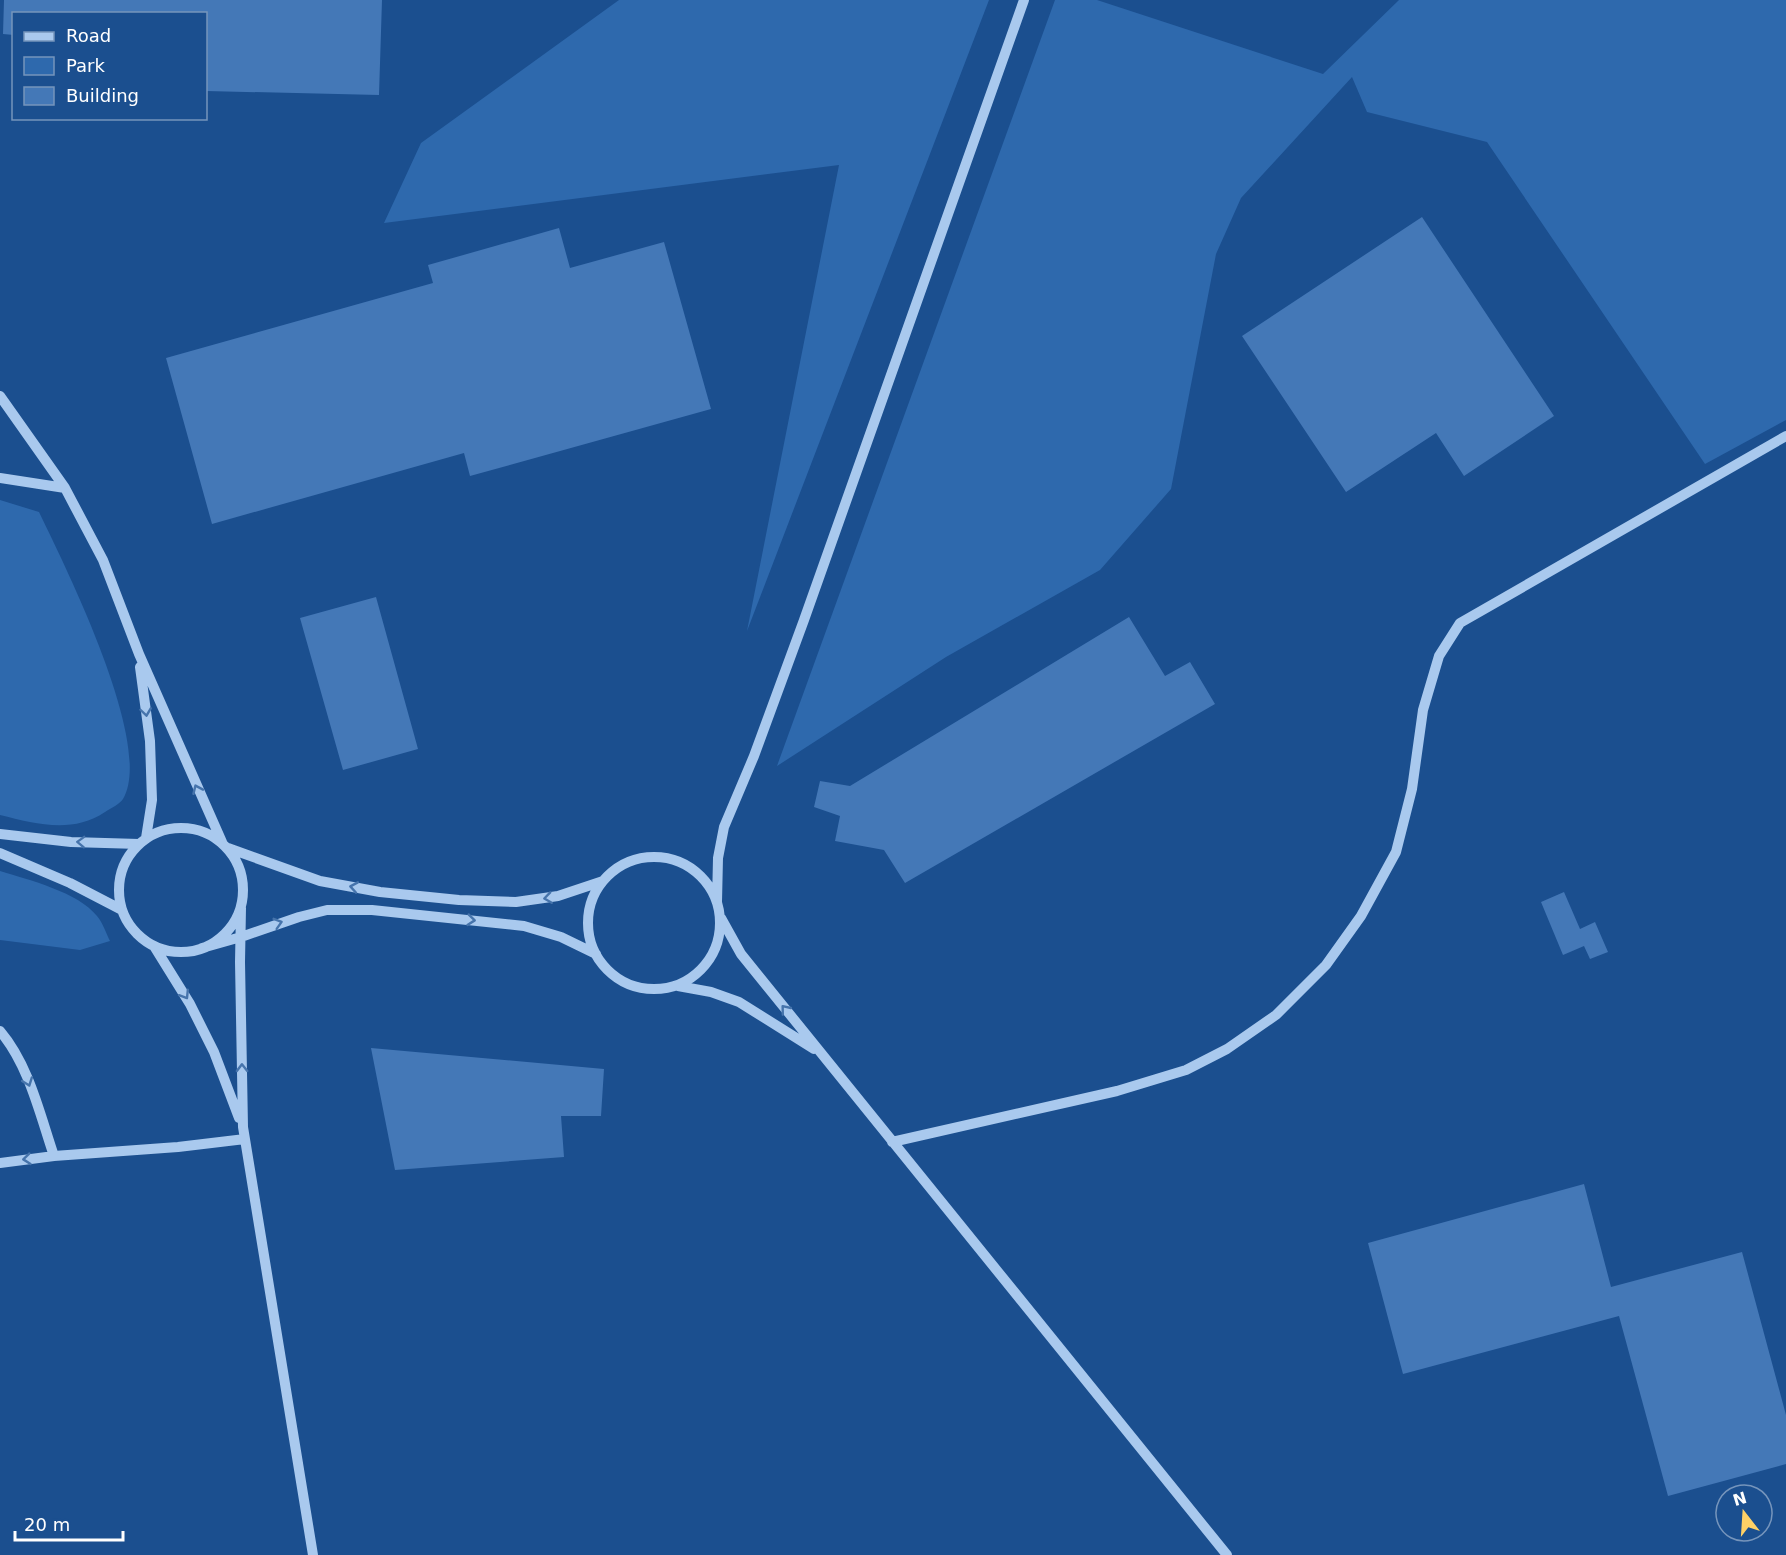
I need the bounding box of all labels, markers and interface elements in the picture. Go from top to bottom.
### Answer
legend [12,12,207,120]
text: Road [66,25,111,46]
text: Park [66,55,105,76]
text: Building [66,85,139,106]
one-way arrow [140,708,152,717]
one-way arrow [193,784,205,795]
one-way arrow [76,836,85,848]
one-way arrow [349,881,359,894]
one-way arrow [543,891,552,903]
one-way arrow [466,913,475,926]
one-way arrow [272,918,283,931]
one-way arrow [178,989,190,999]
one-way arrow [782,1005,793,1016]
one-way arrow [235,1064,248,1073]
one-way arrow [21,1076,34,1087]
one-way arrow [22,1152,32,1165]
north arrow [1714,1483,1774,1543]
text: N [1731,1488,1749,1510]
scale bar [15,1504,123,1542]
text: 20 m [24,1514,70,1535]

